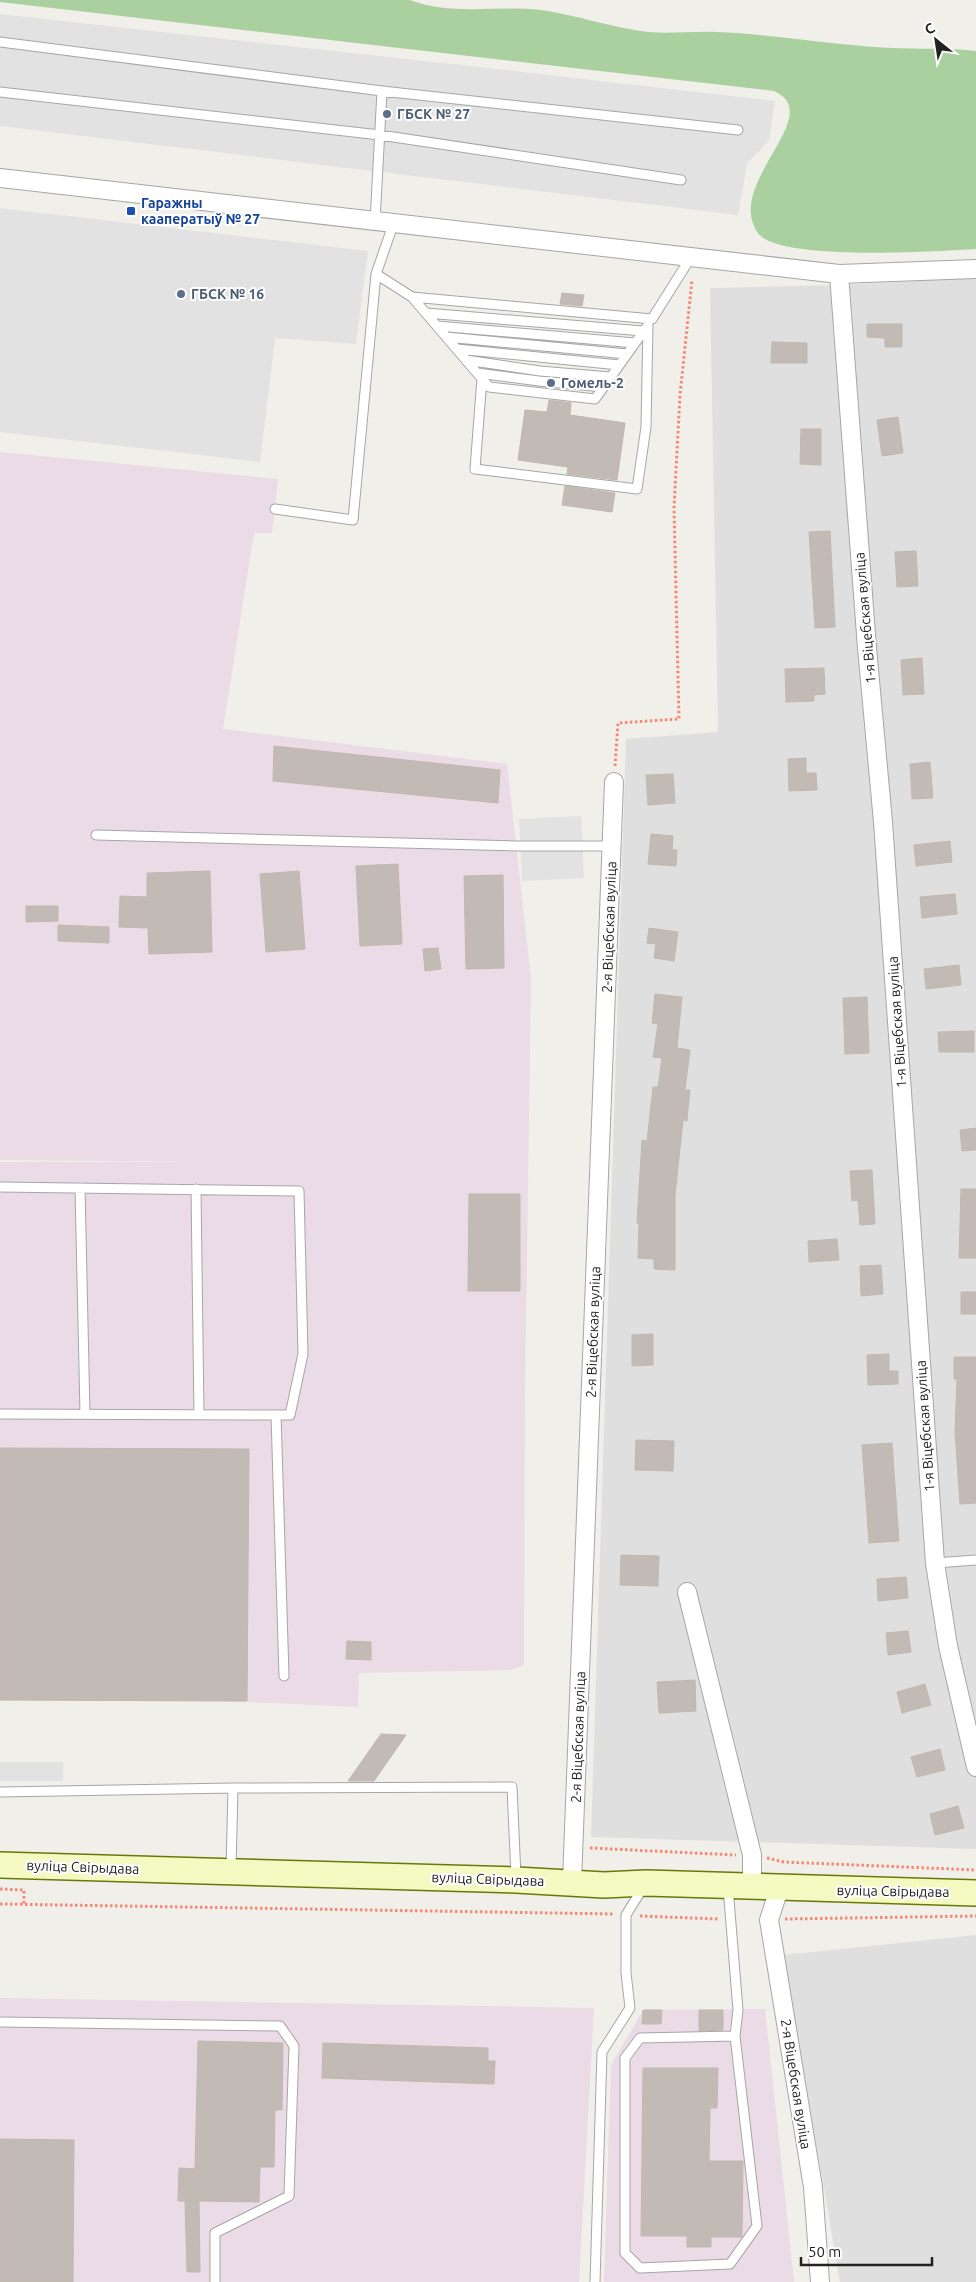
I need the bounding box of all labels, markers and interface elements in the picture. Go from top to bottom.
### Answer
north arrow [911,15,961,65]
text: С [922,20,937,38]
place label: ГБСК № 27 [397,106,470,122]
marker: ГБСК № 27 [381,108,393,120]
place label: Гаражны кааператыў № 27 [141,195,260,227]
marker: Гаражны кааператыў № 27 [125,205,137,217]
place label: ГБСК № 16 [191,286,264,302]
marker: ГБСК № 16 [175,288,187,300]
place label: Гомель-2 [561,375,624,391]
marker: Гомель-2 [545,377,557,389]
street label: 1-я Віцебская вуліца [851,552,879,684]
street label: 2-я Віцебская вуліца [599,861,619,993]
street label: 1-я Віцебская вуліца [884,956,910,1088]
street label: 2-я Віцебская вуліца [583,1266,603,1398]
street label: 1-я Віцебская вуліца [912,1360,938,1492]
street label: 2-я Віцебская вуліца [568,1671,588,1803]
street label: вуліца Свірыдава [26,1857,140,1877]
street label: вуліца Свірыдава [431,1869,545,1889]
street label: вуліца Свірыдава [836,1882,950,1900]
street label: 2-я Віцебская вуліца [778,2018,814,2150]
scale bar [801,2234,932,2266]
text: 50 m [808,2243,841,2260]

